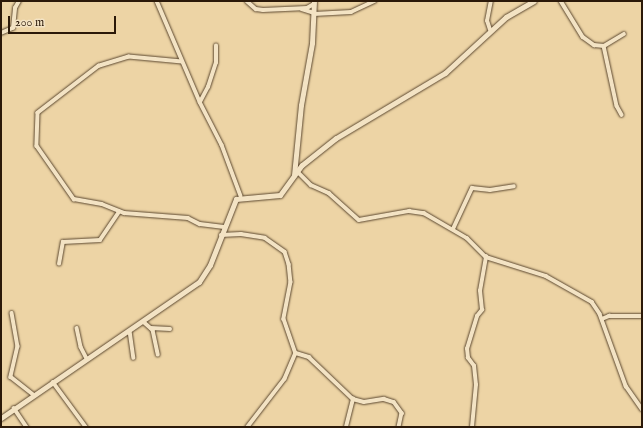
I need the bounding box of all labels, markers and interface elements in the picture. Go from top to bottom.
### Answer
scale bar [10,8,118,34]
text: 200 m [15,15,44,30]

